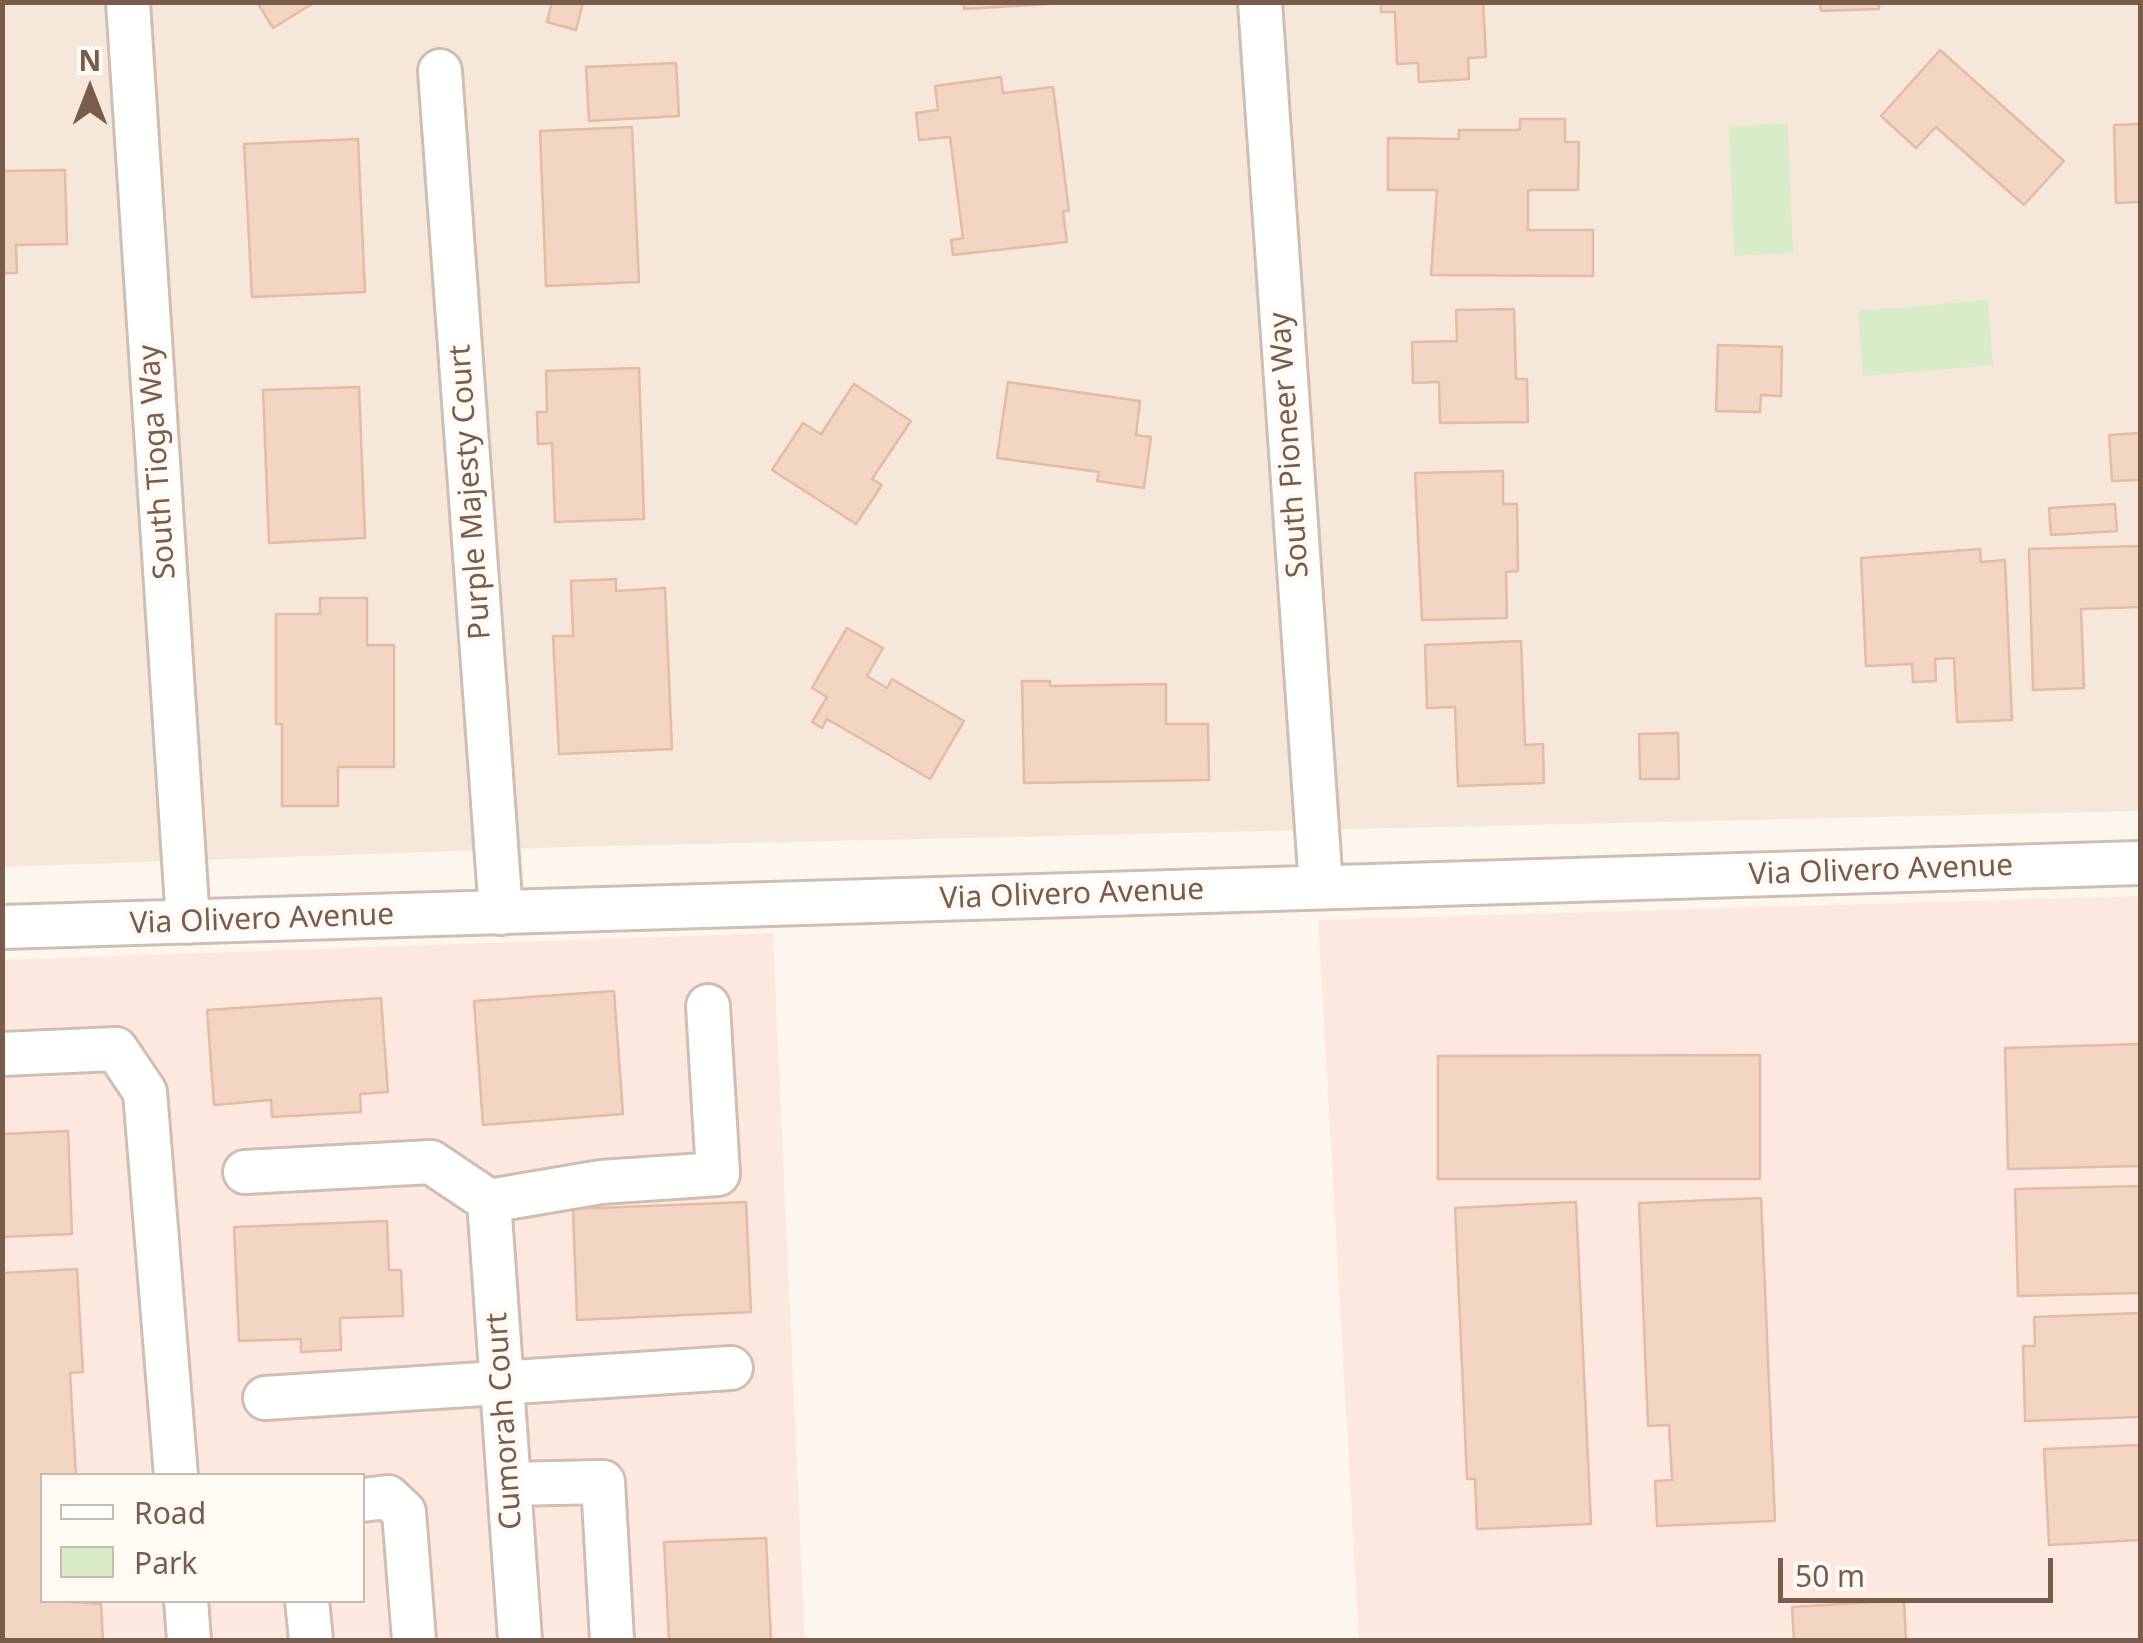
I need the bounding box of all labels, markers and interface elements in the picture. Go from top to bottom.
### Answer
north arrow [40,40,140,140]
text: N [79,41,101,79]
street label: South Pioneer Way [1263,311,1317,579]
street label: South Tioga Way [132,343,184,581]
street label: Purple Majesty Court [443,343,499,641]
street label: Via Olivero Avenue [1748,848,2014,894]
street label: Via Olivero Avenue [939,872,1205,918]
street label: Via Olivero Avenue [129,897,395,943]
street label: Cumorah Court [479,1311,531,1531]
legend [40,1473,365,1603]
text: Road [134,1492,206,1533]
scale bar [1783,1538,2058,1600]
text: Park [134,1542,197,1583]
text: 50 m [1795,1555,1865,1596]

